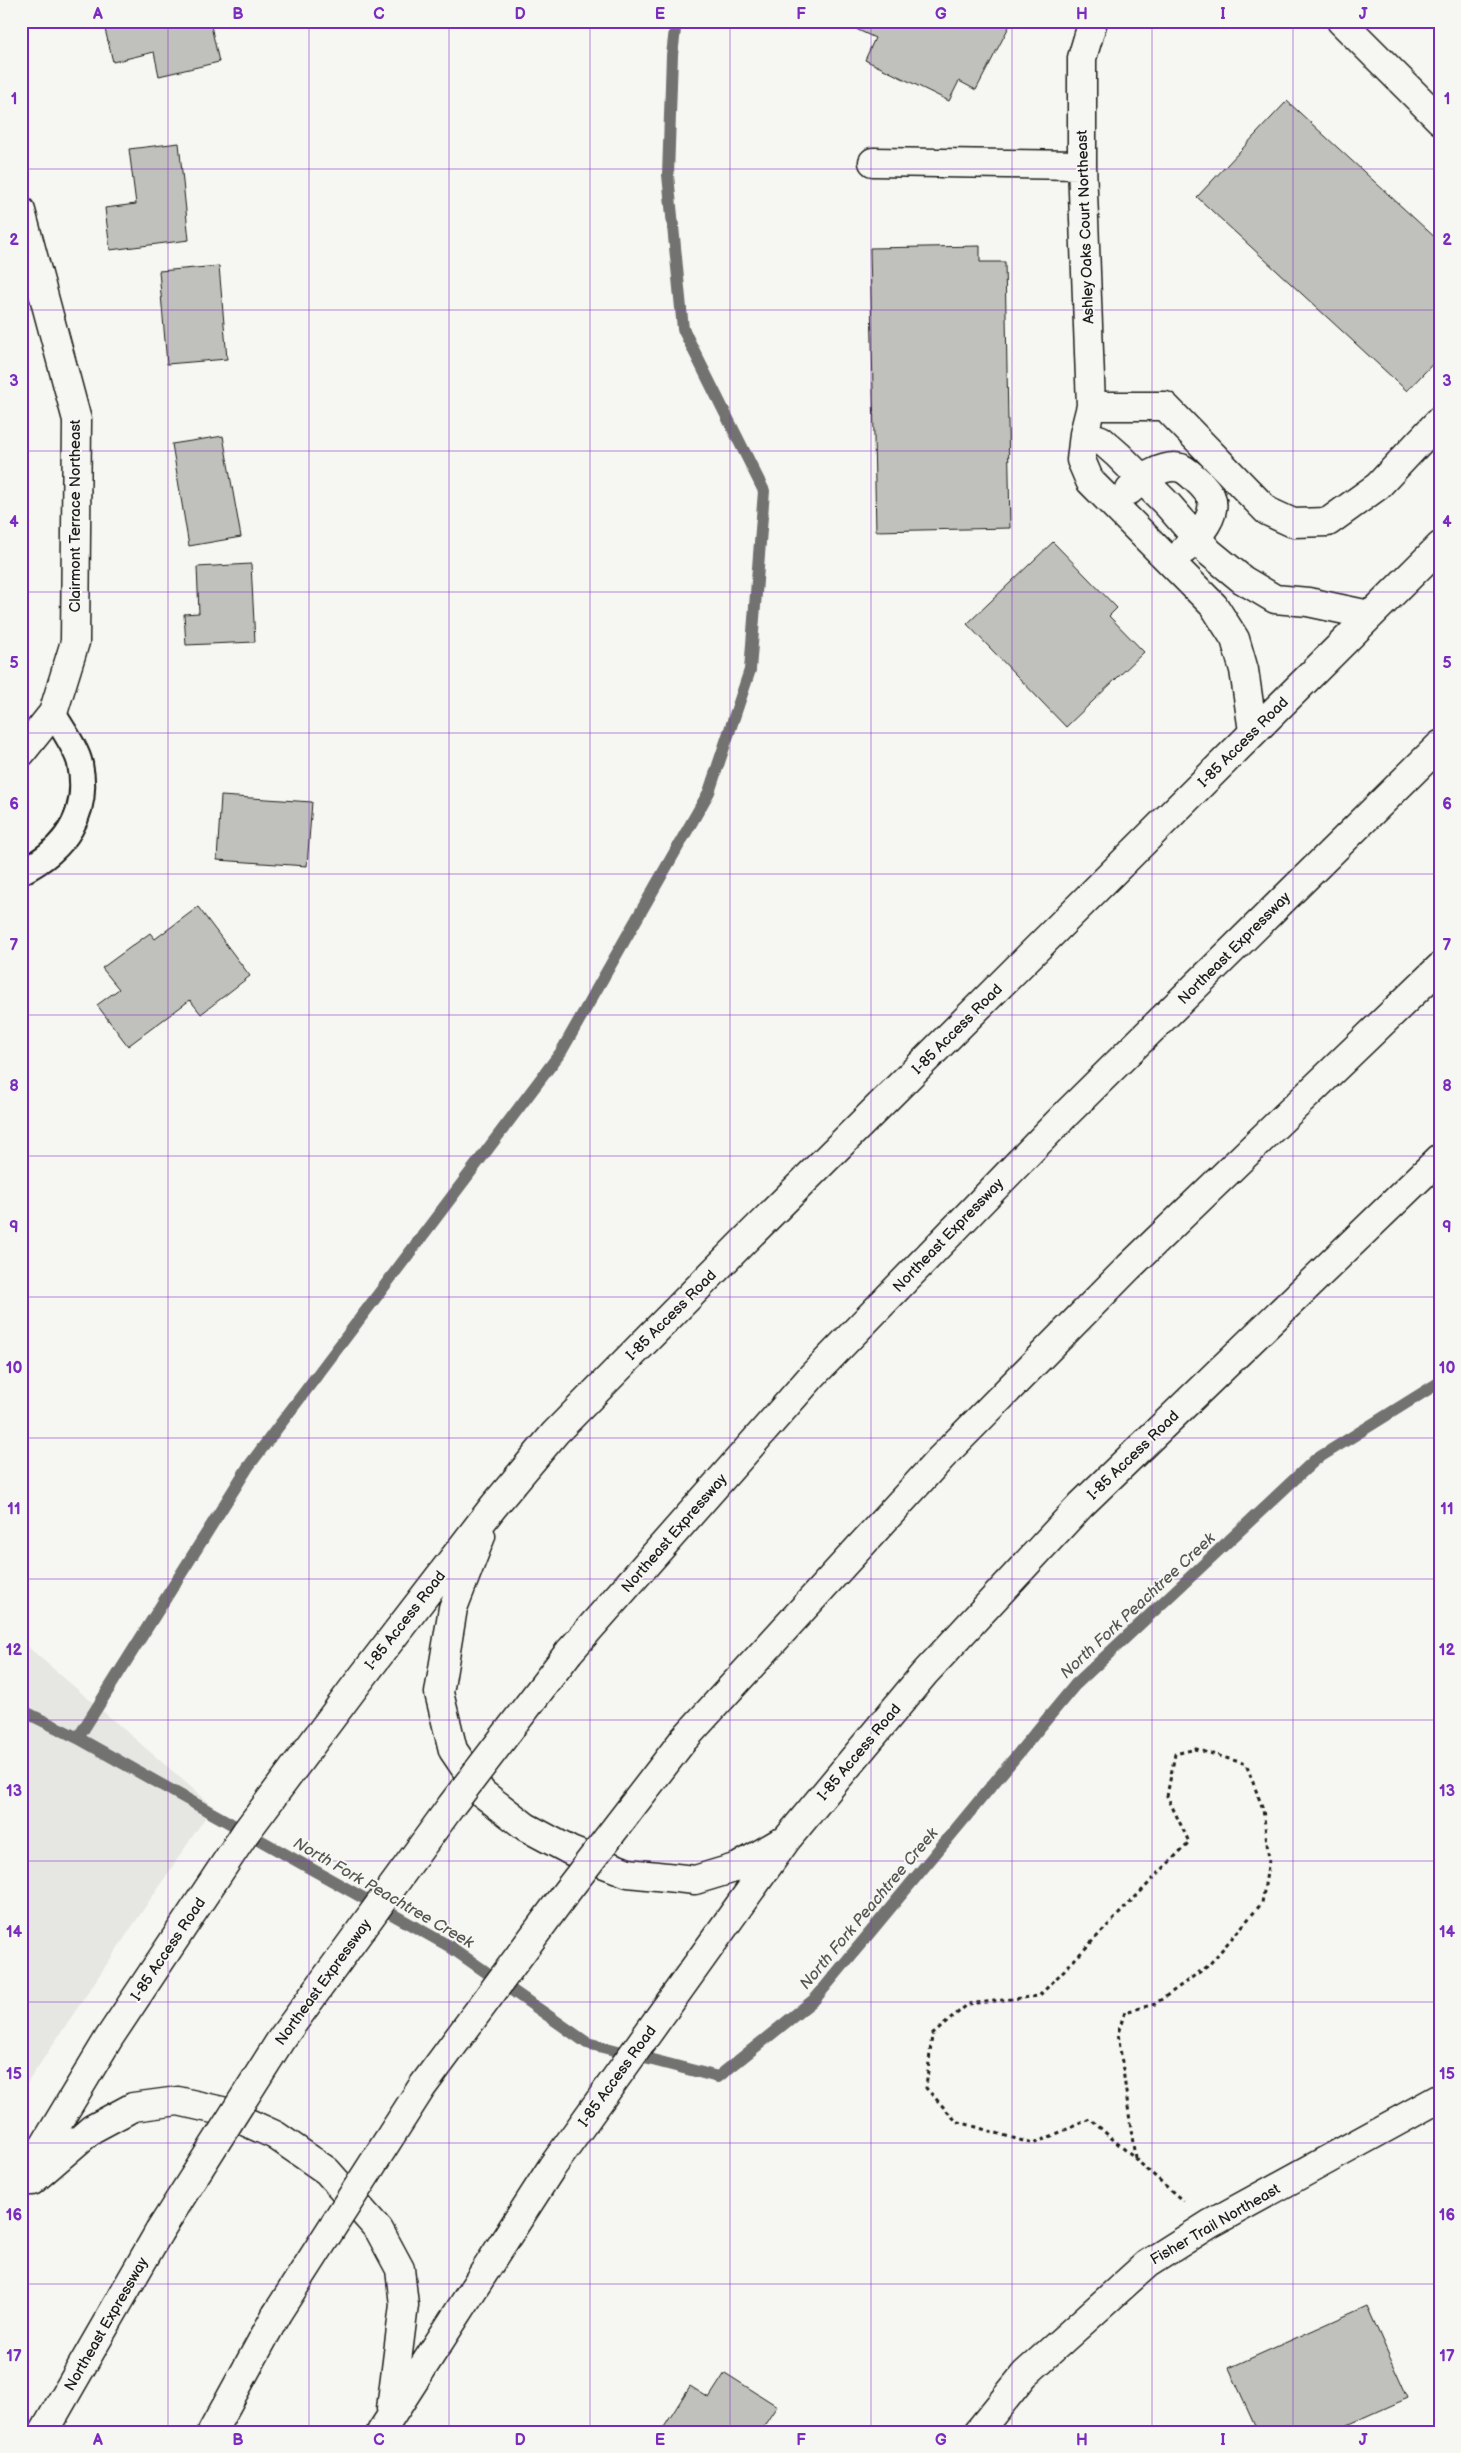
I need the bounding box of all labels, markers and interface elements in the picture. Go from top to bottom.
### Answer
text: A [92,5,103,24]
text: B [232,5,244,24]
text: C [373,5,385,24]
text: D [514,5,526,24]
text: E [655,5,665,24]
text: F [796,5,806,24]
text: G [935,5,947,24]
text: H [1076,5,1088,24]
text: I [1220,5,1226,24]
text: J [1359,5,1368,24]
text: 1 [11,90,17,109]
text: 1 [1444,90,1450,109]
street label: Ashley Oaks Court Northeast [1073,129,1098,324]
text: 2 [9,231,19,250]
text: 2 [1442,231,1452,250]
text: 3 [9,372,19,391]
text: 3 [1442,372,1452,391]
street label: Clairmont Terrace Northeast [66,419,85,612]
text: 4 [9,513,19,532]
text: 4 [1442,513,1452,532]
text: 5 [9,654,19,673]
text: 5 [1442,654,1452,673]
street label: I-85 Access Road [1194,693,1293,792]
text: 6 [9,795,19,814]
text: 6 [1442,795,1452,814]
street label: Northeast Expressway [1174,888,1295,1009]
text: 7 [10,936,19,955]
text: 7 [1443,936,1452,955]
street label: I-85 Access Road [908,980,1007,1079]
text: 8 [9,1077,19,1096]
text: 8 [1442,1077,1452,1096]
street label: Northeast Expressway [889,1174,1008,1296]
text: 9 [9,1218,19,1237]
text: 9 [1442,1218,1452,1237]
street label: I-85 Access Road [622,1266,721,1365]
text: 10 [6,1359,22,1378]
text: 10 [1439,1359,1455,1378]
street label: I-85 Access Road [1083,1407,1183,1504]
street label: Northeast Expressway [618,1470,731,1597]
text: 11 [7,1500,21,1519]
text: 11 [1440,1500,1454,1519]
water label: North Fork Peachtree Creek [1057,1528,1220,1683]
street label: I-85 Access Road [361,1567,450,1674]
text: 12 [6,1641,23,1660]
text: 12 [1439,1641,1456,1660]
street label: I-85 Access Road [813,1700,905,1805]
text: 13 [6,1782,22,1801]
text: 13 [1439,1782,1455,1801]
water label: North Fork Peachtree Creek [796,1823,943,1994]
water label: North Fork Peachtree Creek [290,1834,478,1953]
street label: I-85 Access Road [127,1894,210,2005]
street label: Northeast Expressway [271,1915,376,2049]
text: 14 [6,1923,23,1942]
text: 14 [1439,1923,1456,1942]
street label: I-85 Access Road [574,2022,660,2131]
text: 15 [6,2065,22,2084]
text: 15 [1439,2065,1455,2084]
street label: Fisher Trail Northeast [1147,2179,1284,2269]
text: 16 [6,2206,23,2225]
text: 16 [1439,2206,1456,2225]
street label: Northeast Expressway [60,2254,153,2395]
text: 17 [6,2347,22,2366]
text: 17 [1439,2347,1455,2366]
text: A [92,2431,103,2450]
text: B [232,2431,244,2450]
text: C [373,2431,385,2450]
text: D [514,2431,526,2450]
text: E [655,2431,665,2450]
text: F [796,2431,806,2450]
text: G [935,2431,947,2450]
text: H [1076,2431,1088,2450]
text: I [1220,2431,1226,2450]
text: J [1359,2431,1368,2450]

